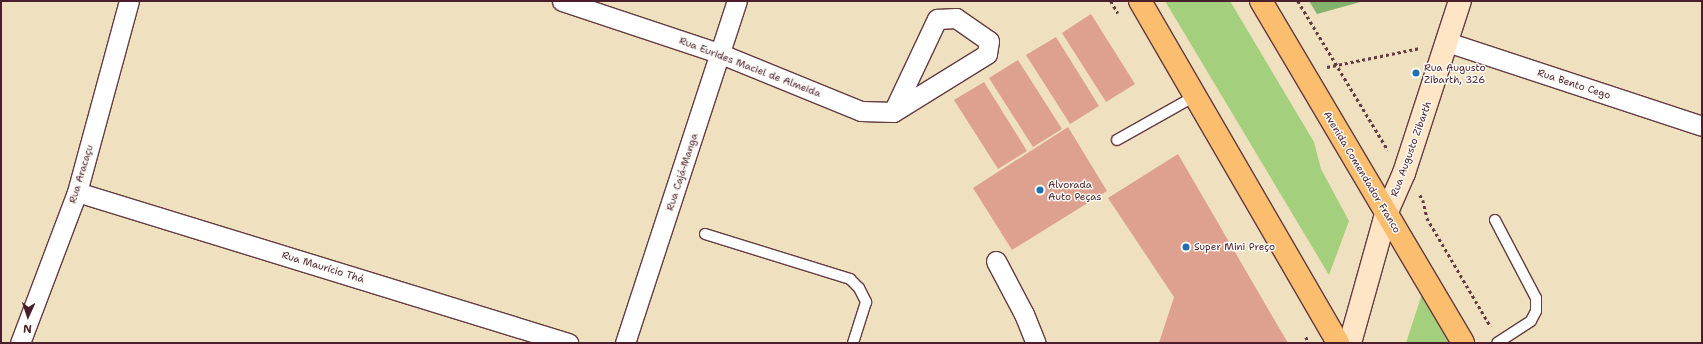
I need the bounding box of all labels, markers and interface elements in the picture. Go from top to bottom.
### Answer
street label: Rua Eurides Maciel de Almeida [677,34,823,100]
place label: Rua Augusto Zibarth, 326 [1424,61,1486,84]
street label: Rua Bento Cego [1536,66,1612,102]
marker: Rua Augusto Zibarth, 326 [1411,68,1421,78]
street label: Rua Augusto Zibarth [1388,100,1434,198]
street label: Avenida Comendador Franco [1321,109,1403,235]
street label: Rua Cajá-Manga [664,132,700,212]
street label: Rua Aracaçu [66,143,96,205]
place label: Alvorada Auto Peças [1048,178,1101,202]
marker: Alvorada Auto Peças [1035,185,1045,195]
place label: Super Mini Preço [1194,241,1275,253]
marker: Super Mini Preço [1181,242,1191,252]
street label: Rua Maurício Thá [280,249,366,285]
north arrow [8,296,48,336]
text: N [23,321,32,336]

